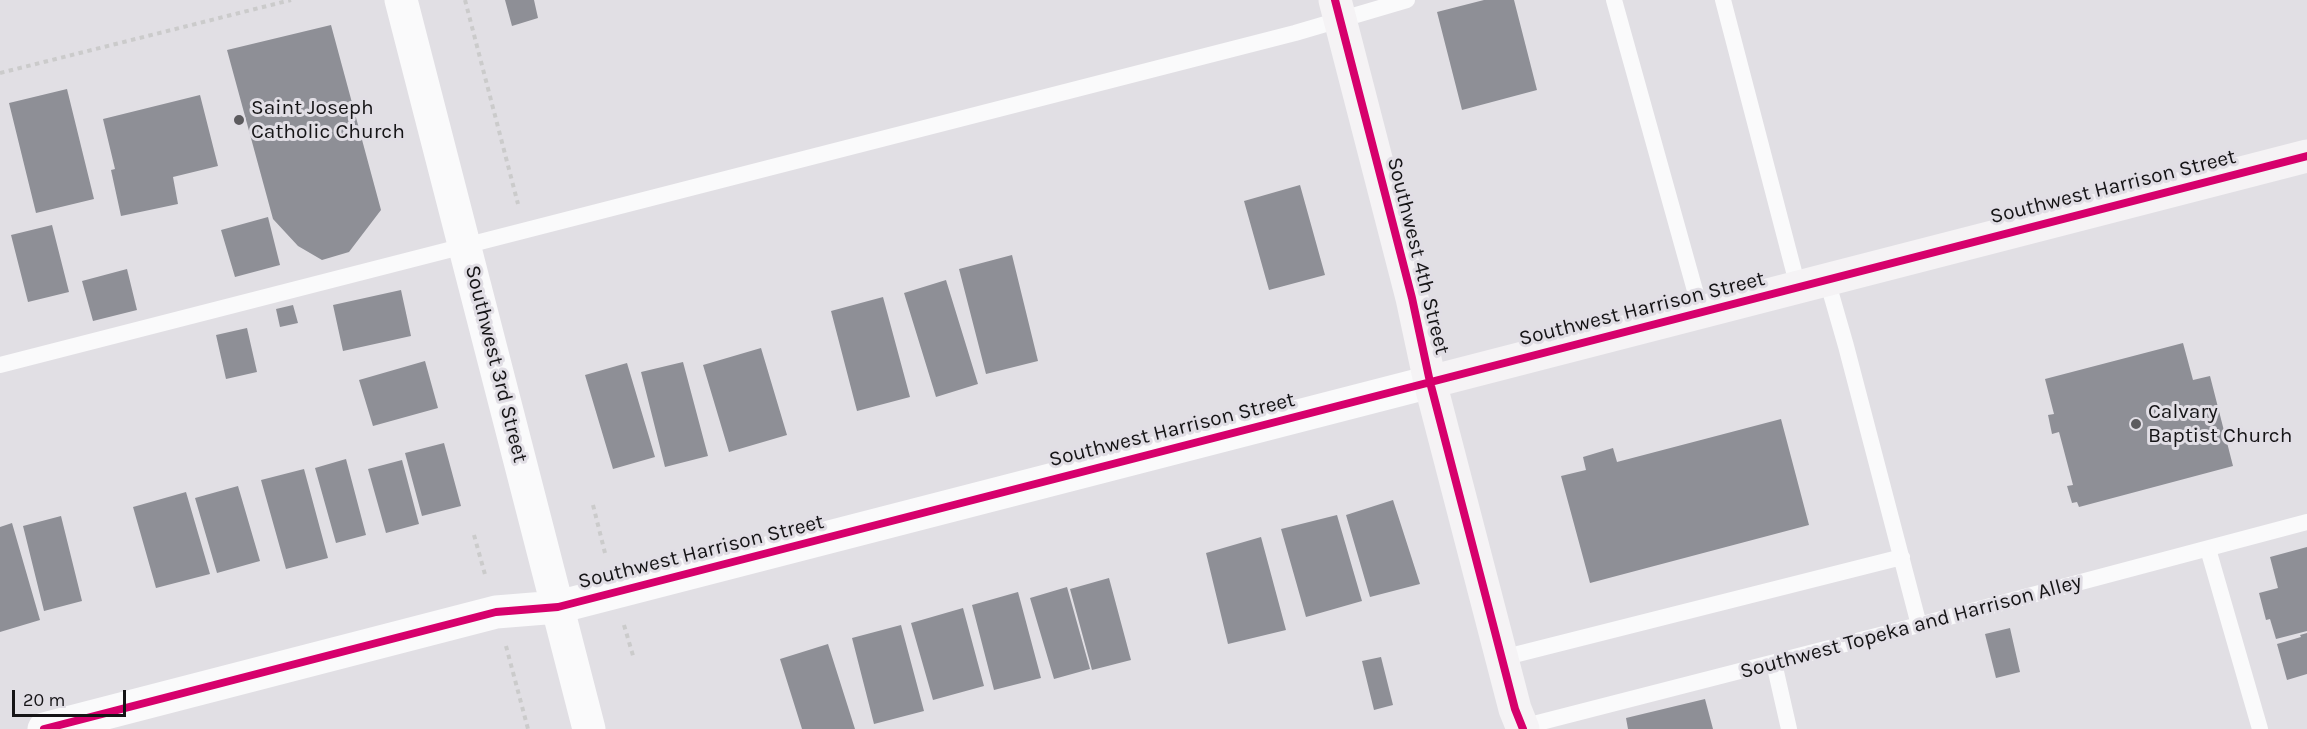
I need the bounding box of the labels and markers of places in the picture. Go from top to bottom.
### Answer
place label: Saint Joseph Catholic Church [251,95,405,145]
marker: Saint Joseph Catholic Church [232,113,246,127]
place label: Calvary Baptist Church [2148,399,2292,449]
marker: Calvary Baptist Church [2129,417,2143,431]

